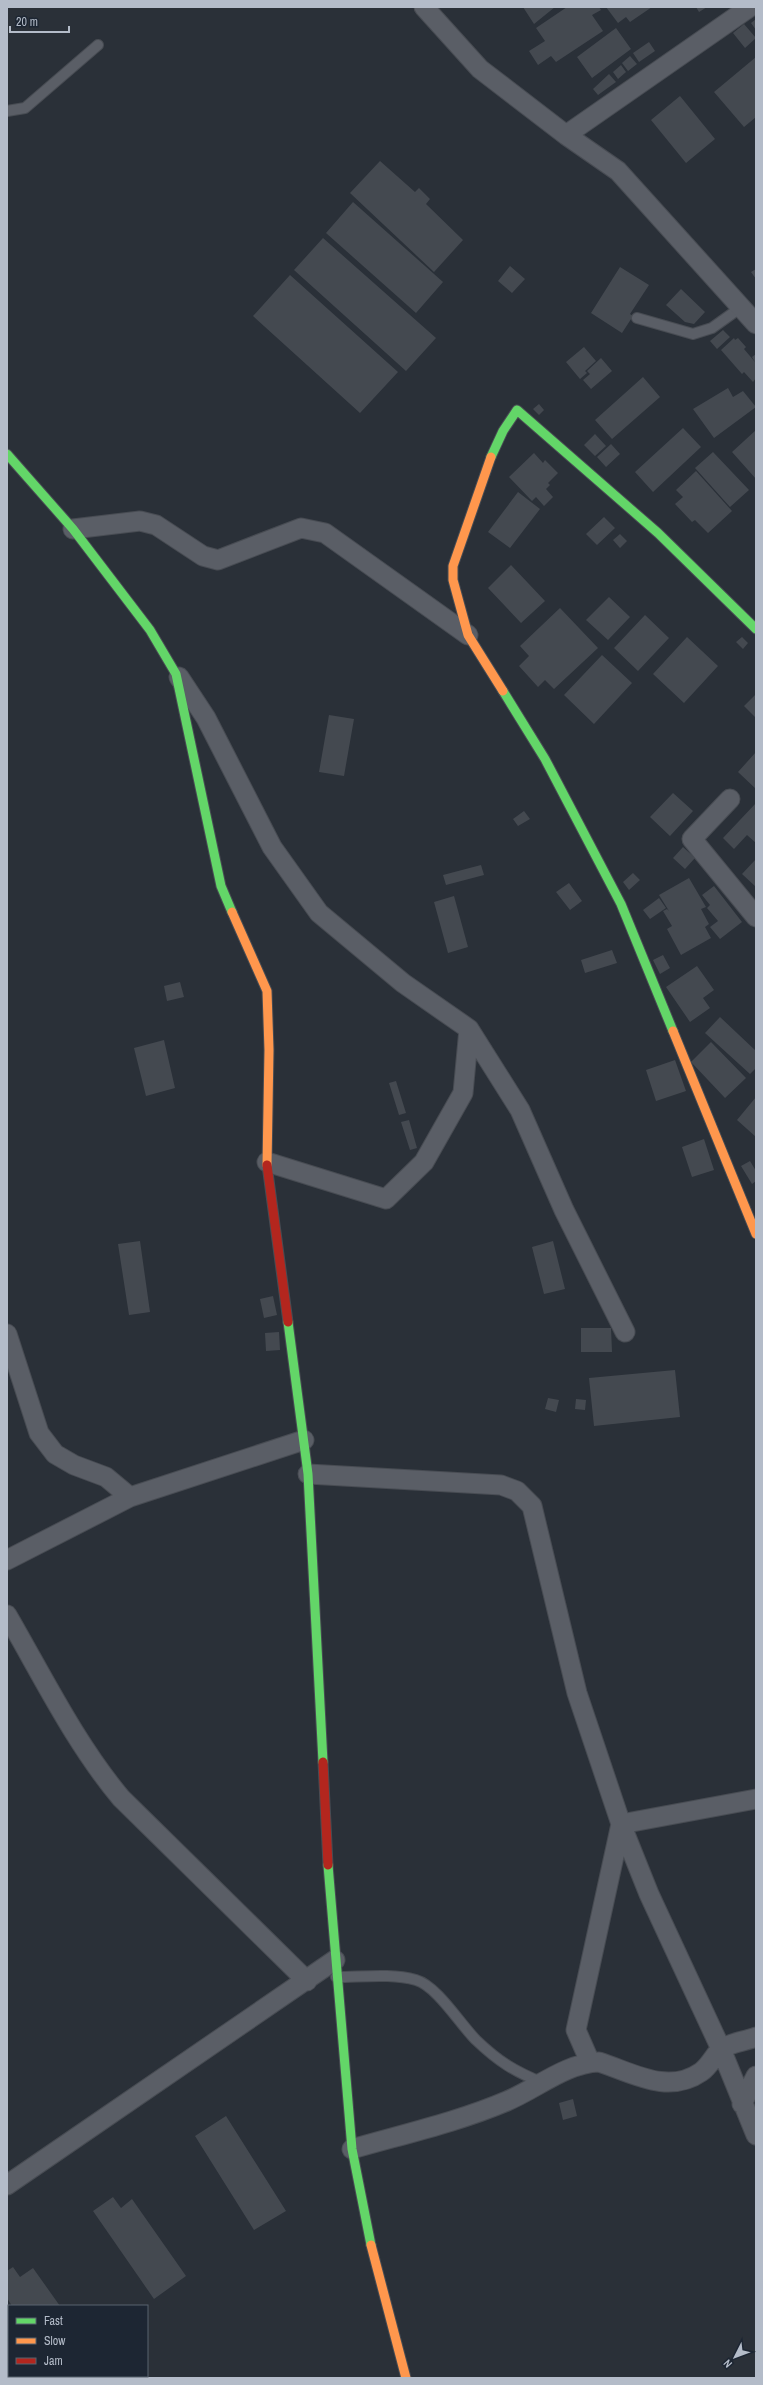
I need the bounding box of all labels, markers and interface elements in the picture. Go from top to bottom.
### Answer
scale bar [10,8,69,34]
text: 20 m [16,14,38,30]
legend [8,2305,148,2377]
text: Fast [44,2313,63,2329]
text: Slow [44,2333,66,2349]
north arrow [715,2337,755,2377]
text: Jam [44,2353,63,2369]
text: N [720,2357,735,2371]

